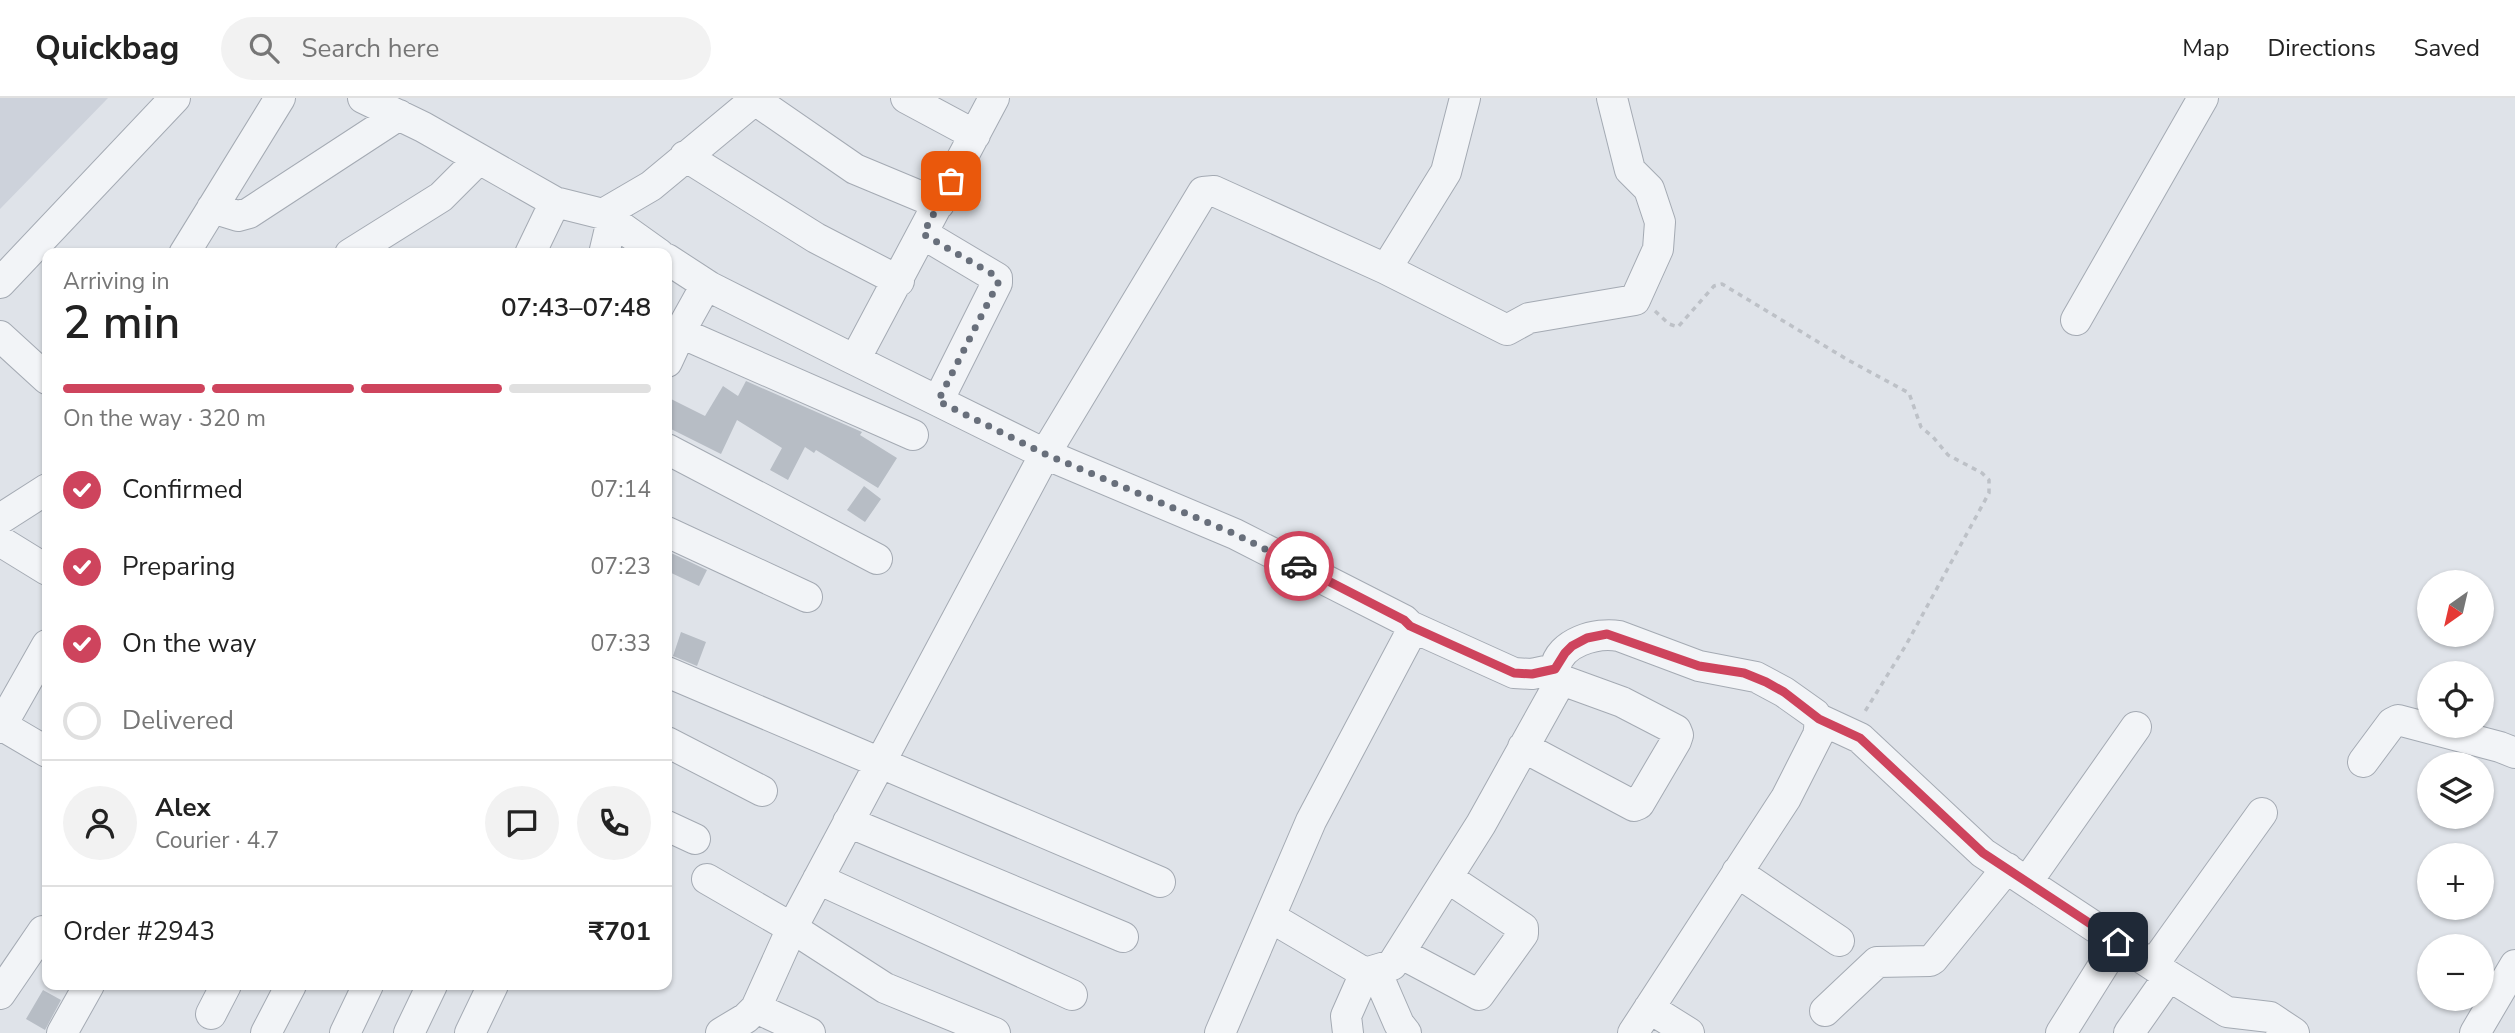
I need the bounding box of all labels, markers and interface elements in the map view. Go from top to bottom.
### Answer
search box [221,17,711,80]
text: Quickbag [35,26,179,71]
icon: search [245,29,283,67]
text: Search here [301,31,439,66]
text: Map [2182,32,2229,64]
text: Directions [2267,32,2376,64]
text: Saved [2414,32,2480,64]
pin [921,151,981,211]
icon: bag [932,162,970,200]
text: Arriving in [63,266,170,297]
text: 07:43–07:48 [501,290,651,325]
text: 2 min [63,291,180,354]
text: On the way · 320 m [63,403,266,434]
icon: check [63,471,101,509]
text: Confirmed [122,472,243,507]
text: 07:14 [591,474,651,505]
courier [1264,531,1334,601]
icon: car [1280,547,1318,585]
icon: check [63,548,101,586]
text: Preparing [122,549,235,584]
text: 07:23 [591,551,651,582]
north arrow [2417,570,2494,648]
map controls [2417,570,2494,1011]
icon: check [63,625,101,663]
text: On the way [122,626,256,661]
text: 07:33 [591,628,651,659]
button: locate [2417,661,2494,738]
text: Delivered [122,703,234,738]
button: layers [2417,752,2494,829]
button: person [63,786,137,860]
button: chat [485,786,559,860]
button: phone [577,786,651,860]
text: Alex [155,790,211,825]
text: Courier · 4.7 [155,825,279,856]
button: + [2417,843,2494,920]
pin [2088,912,2148,972]
text: Order #2943 [63,914,215,949]
text: ₹701 [589,914,651,949]
icon: home [2099,923,2137,961]
button: − [2417,934,2494,1011]

